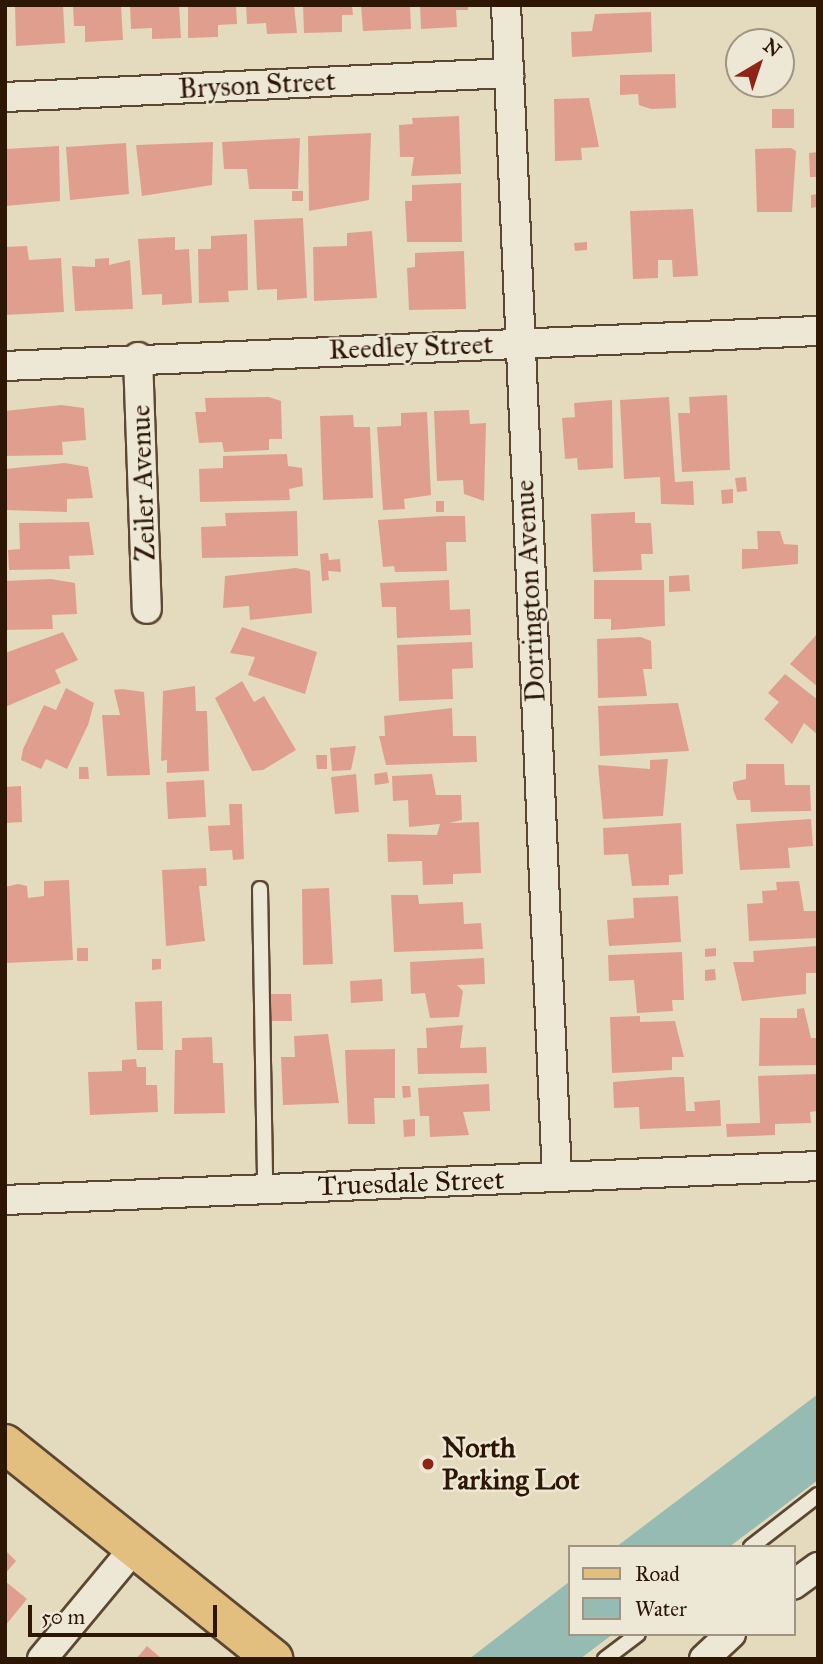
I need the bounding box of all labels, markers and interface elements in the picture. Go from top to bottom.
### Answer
north arrow [725,28,795,98]
text: N [759,34,786,62]
street label: Bryson Street [178,64,336,106]
street label: Reedley Street [328,327,494,367]
street label: Zeiler Avenue [123,404,163,562]
street label: Dorrington Avenue [507,479,553,703]
street label: Truesdale Street [317,1163,505,1203]
place label: North Parking Lot [442,1431,579,1497]
marker: North Parking Lot [420,1456,436,1472]
legend [568,1545,795,1636]
text: Road [635,1561,680,1587]
scale bar [32,1590,220,1634]
text: Water [635,1596,687,1622]
text: 50 m [41,1604,85,1630]

